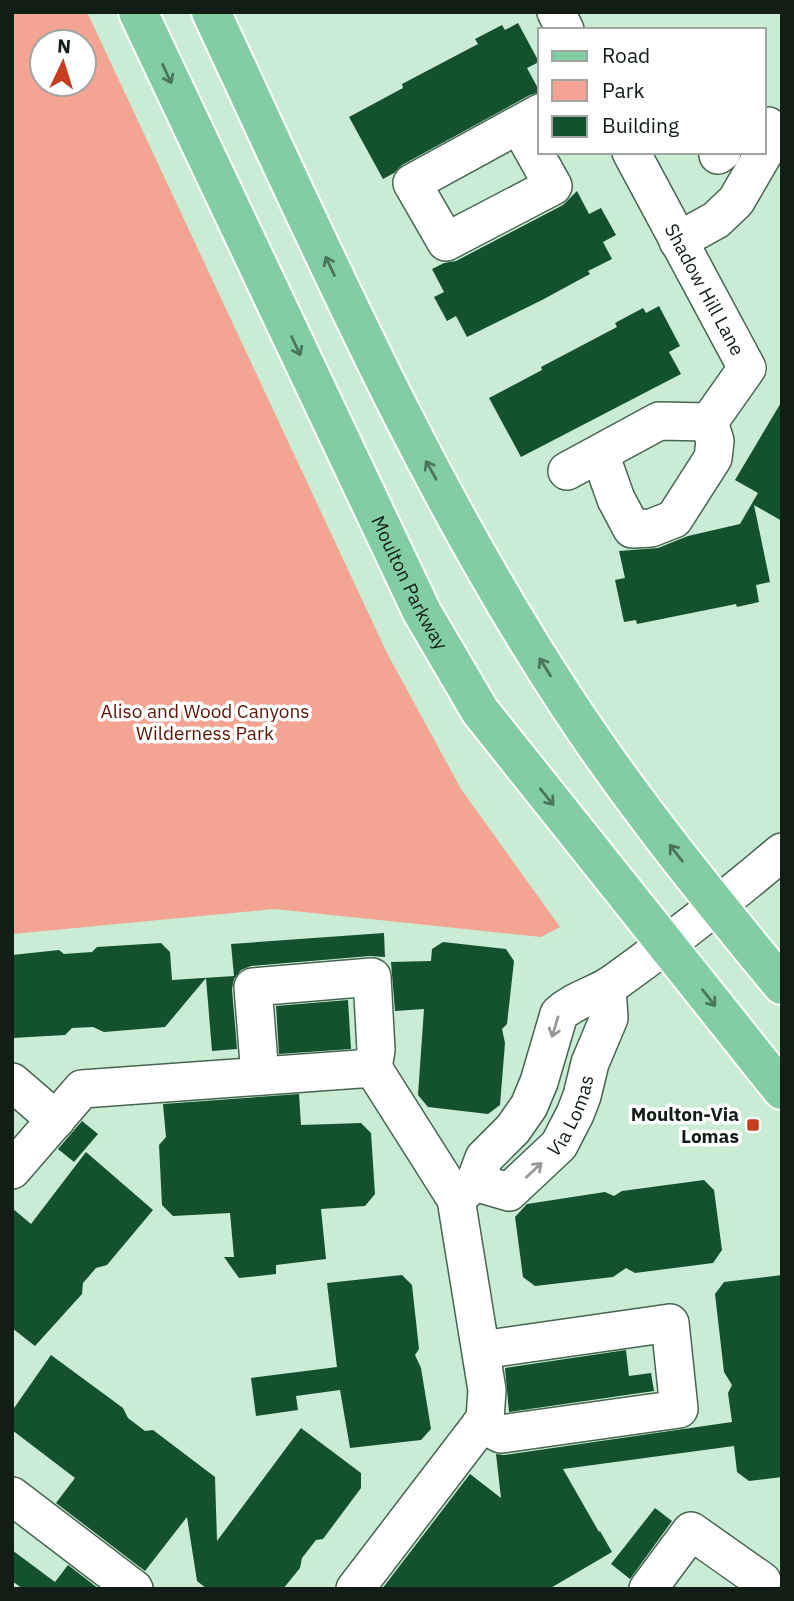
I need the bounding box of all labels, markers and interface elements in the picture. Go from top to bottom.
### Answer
north arrow [28,28,98,98]
legend [538,28,766,154]
text: N [56,34,72,58]
text: Road [602,41,650,69]
one-way arrow [161,63,174,84]
text: Park [602,76,645,104]
text: Building [602,111,679,139]
street label: Shadow Hill Lane [660,219,750,360]
one-way arrow [323,256,336,277]
one-way arrow [289,335,303,356]
one-way arrow [424,460,438,480]
street label: Moulton Parkway [366,512,454,654]
one-way arrow [537,658,552,677]
park label: Aliso and Wood Canyons Wilderness Park [100,699,310,745]
one-way arrow [539,787,555,805]
one-way arrow [668,844,683,862]
one-way arrow [701,989,716,1007]
one-way arrow [548,1016,561,1038]
street label: Via Lomas [542,1073,599,1162]
place label: Moulton-Via Lomas [631,1102,739,1148]
marker: Moulton-Via Lomas [745,1117,761,1133]
one-way arrow [525,1161,542,1178]

